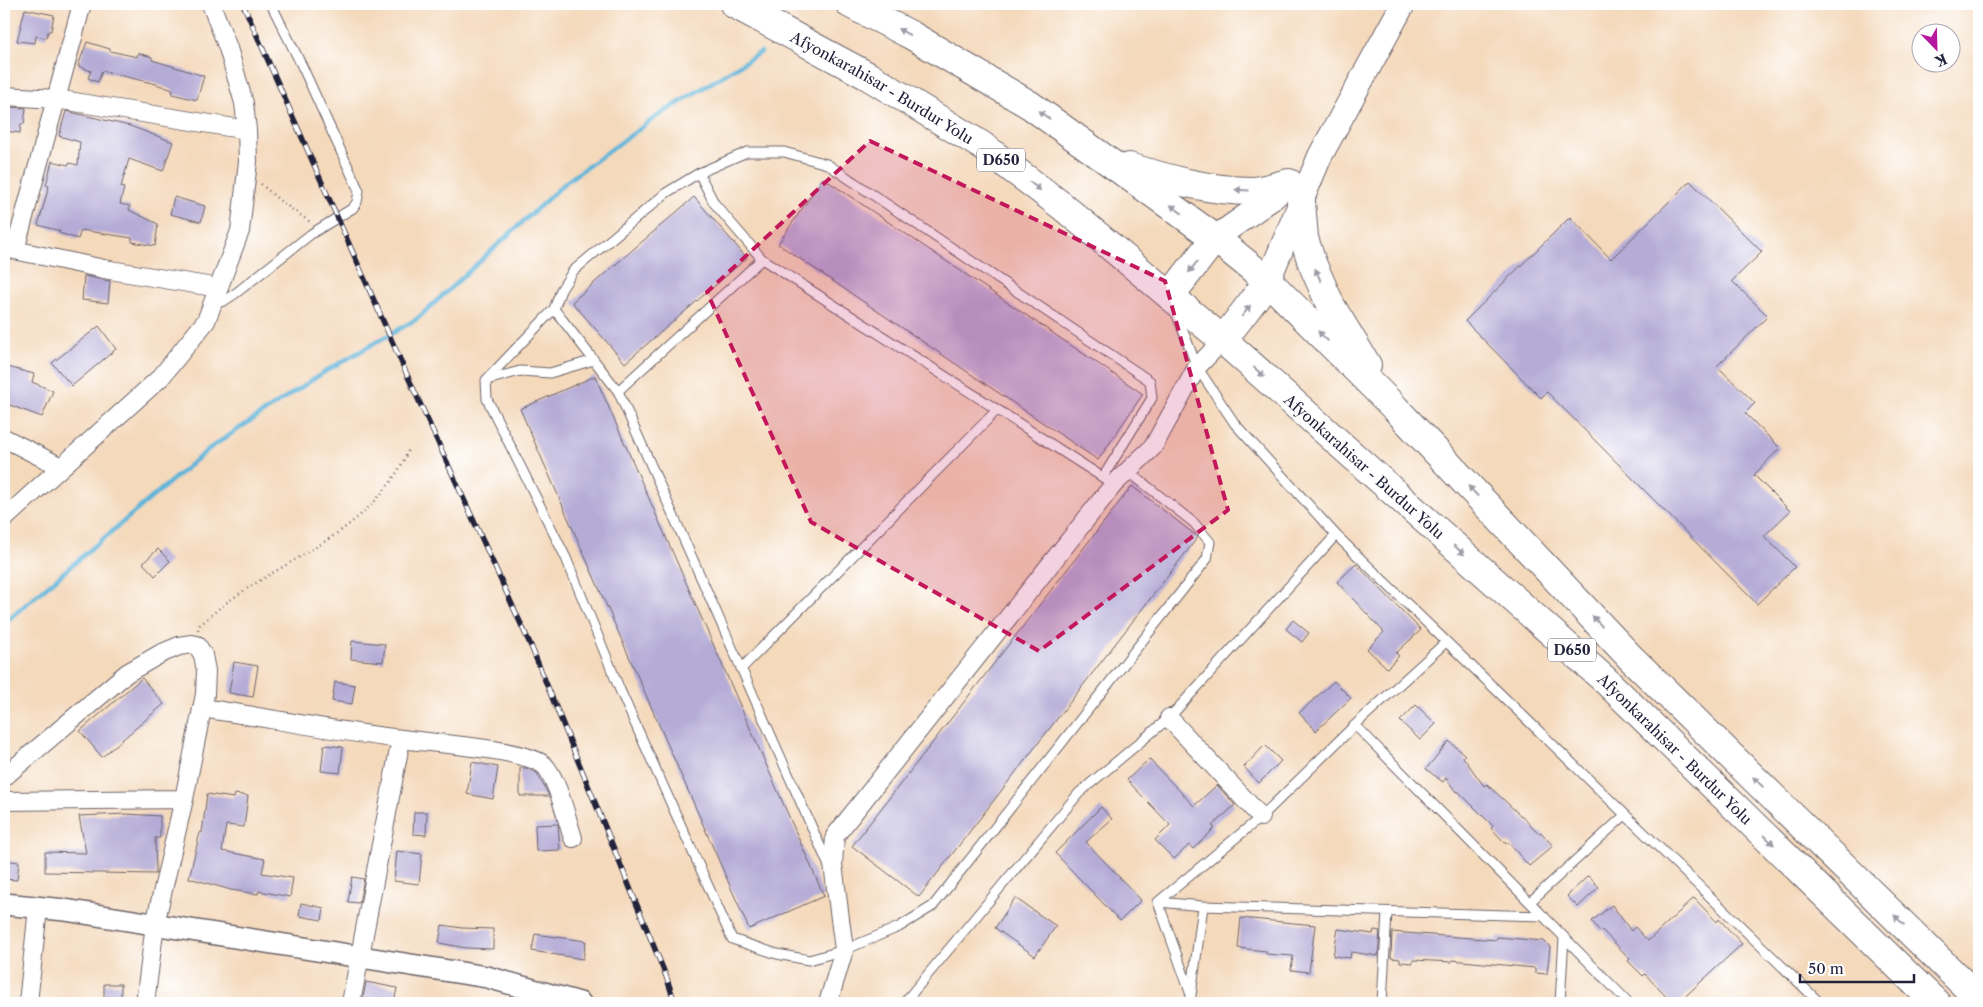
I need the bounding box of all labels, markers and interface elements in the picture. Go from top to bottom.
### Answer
north arrow [1910,22,1960,72]
street label: Afyonkarahisar - Burdur Yolu [787,26,977,148]
one-way arrow [897,28,911,36]
text: K [1932,49,1950,71]
one-way arrow [1037,110,1051,120]
road number: D650 [977,148,1025,172]
one-way arrow [1028,181,1042,191]
one-way arrow [1233,185,1249,193]
one-way arrow [1170,204,1183,215]
one-way arrow [1187,260,1198,273]
one-way arrow [1313,268,1321,282]
one-way arrow [1240,305,1251,318]
one-way arrow [1317,331,1329,343]
one-way arrow [1253,366,1265,378]
street label: Afyonkarahisar - Burdur Yolu [1280,389,1449,542]
one-way arrow [1467,485,1479,497]
one-way arrow [1453,544,1465,556]
one-way arrow [1591,616,1603,628]
road number: D650 [1548,638,1596,662]
street label: Afyonkarahisar - Burdur Yolu [1593,668,1757,828]
one-way arrow [1752,776,1764,788]
one-way arrow [1763,834,1775,846]
one-way arrow [1893,914,1905,926]
scale bar [1800,952,1914,984]
text: 50 m [1808,959,1844,978]

